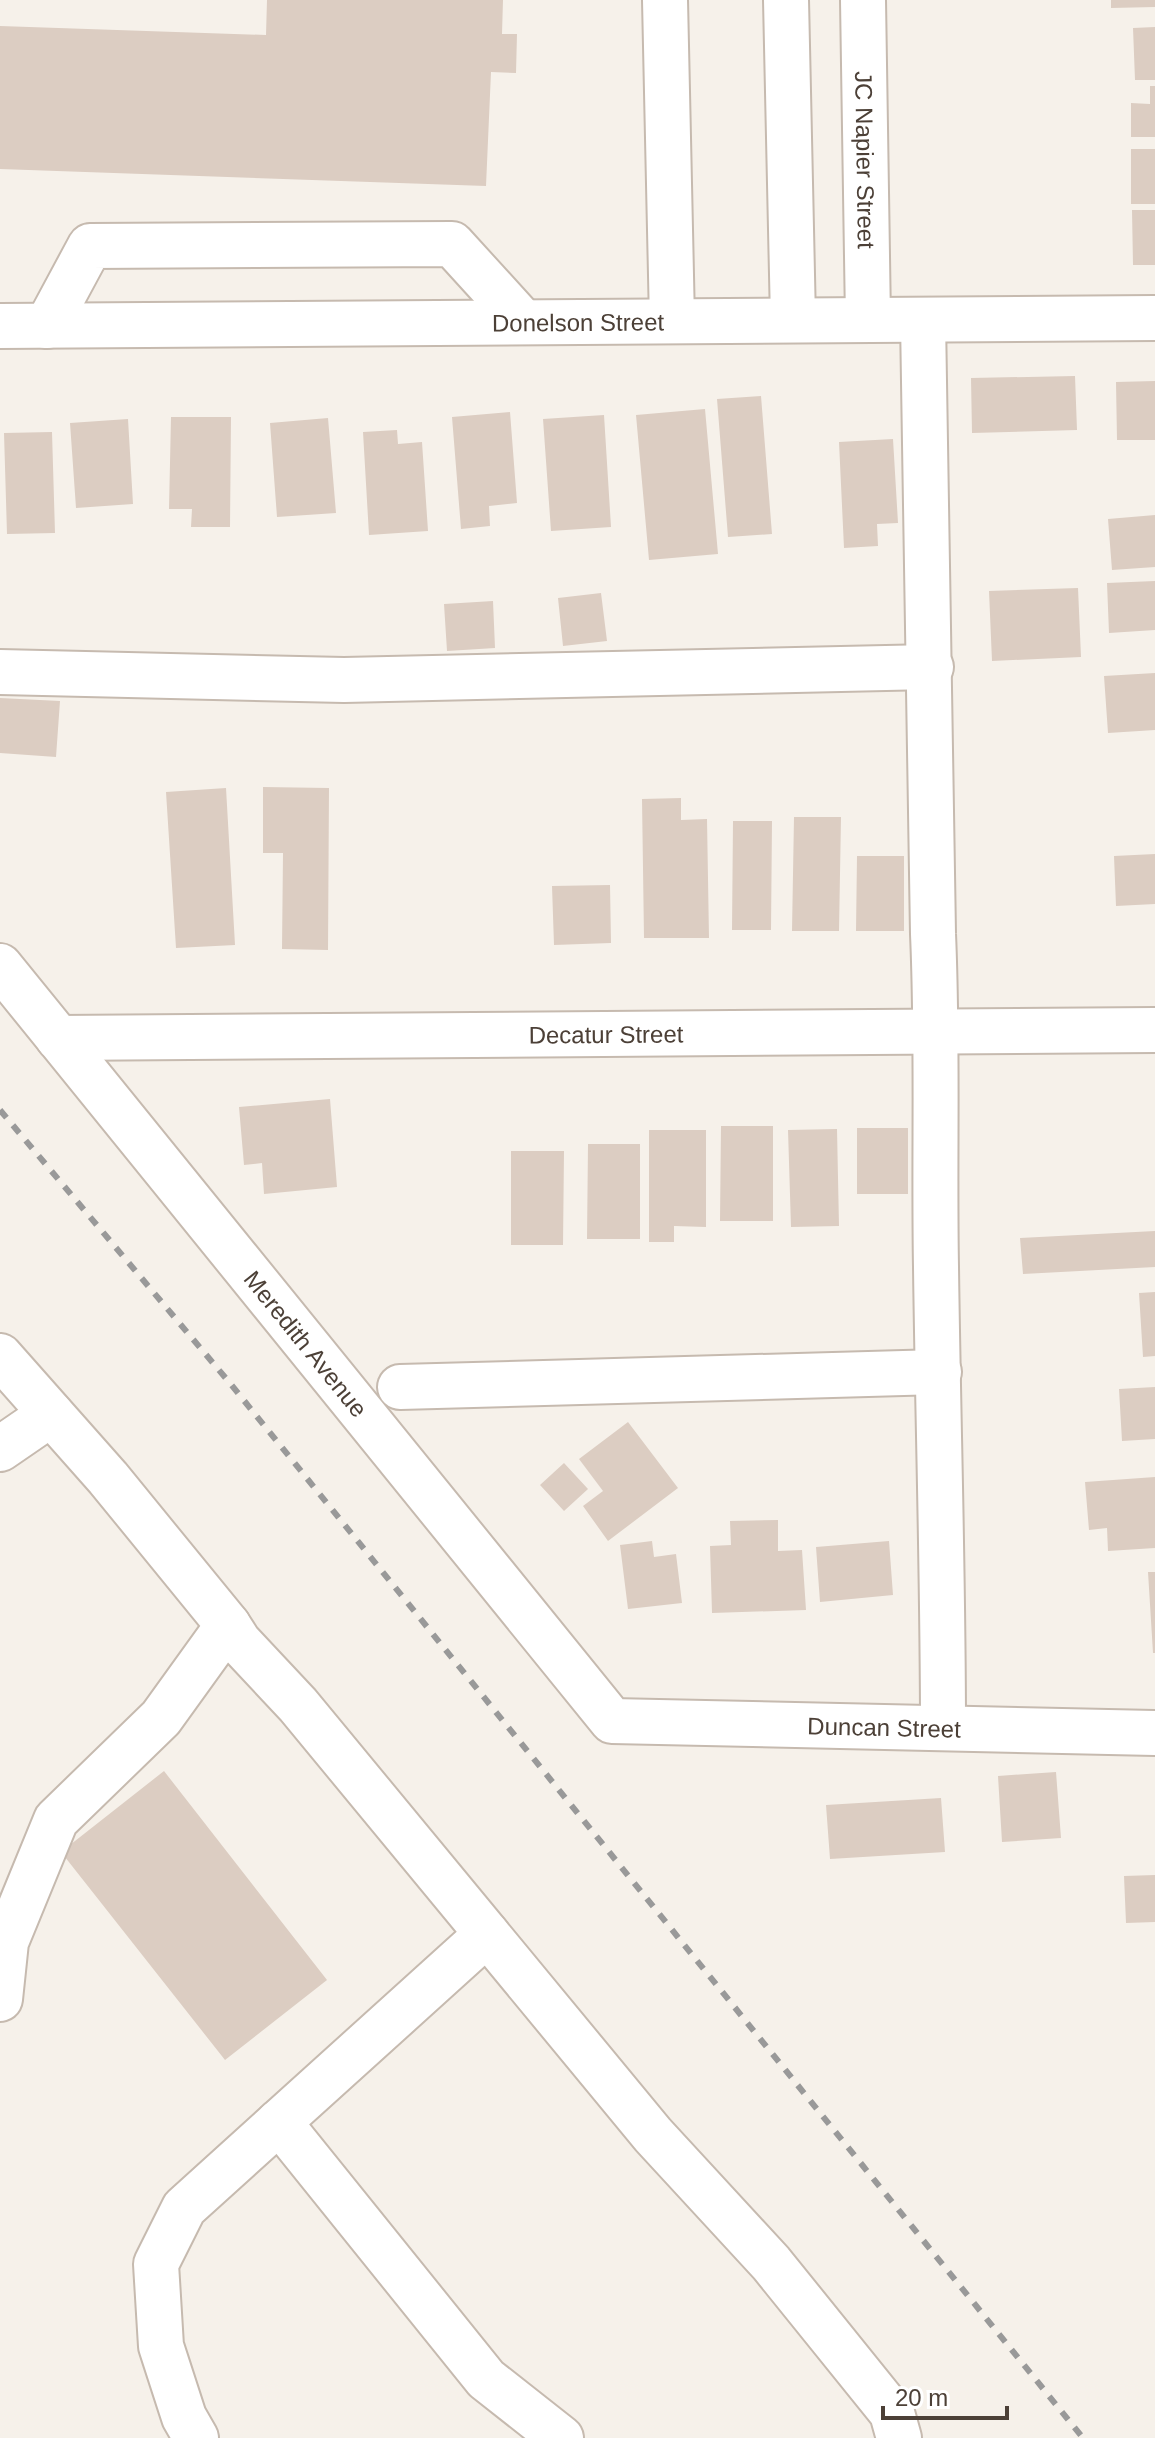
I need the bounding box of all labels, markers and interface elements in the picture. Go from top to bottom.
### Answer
street label: JC Napier Street [851,71,880,249]
street label: Donelson Street [492,308,665,336]
street label: Decatur Street [528,1020,684,1048]
street label: Meredith Avenue [239,1265,373,1422]
street label: Duncan Street [807,1712,961,1742]
scale bar [883,2370,1007,2420]
text: 20 m [895,2384,948,2411]

